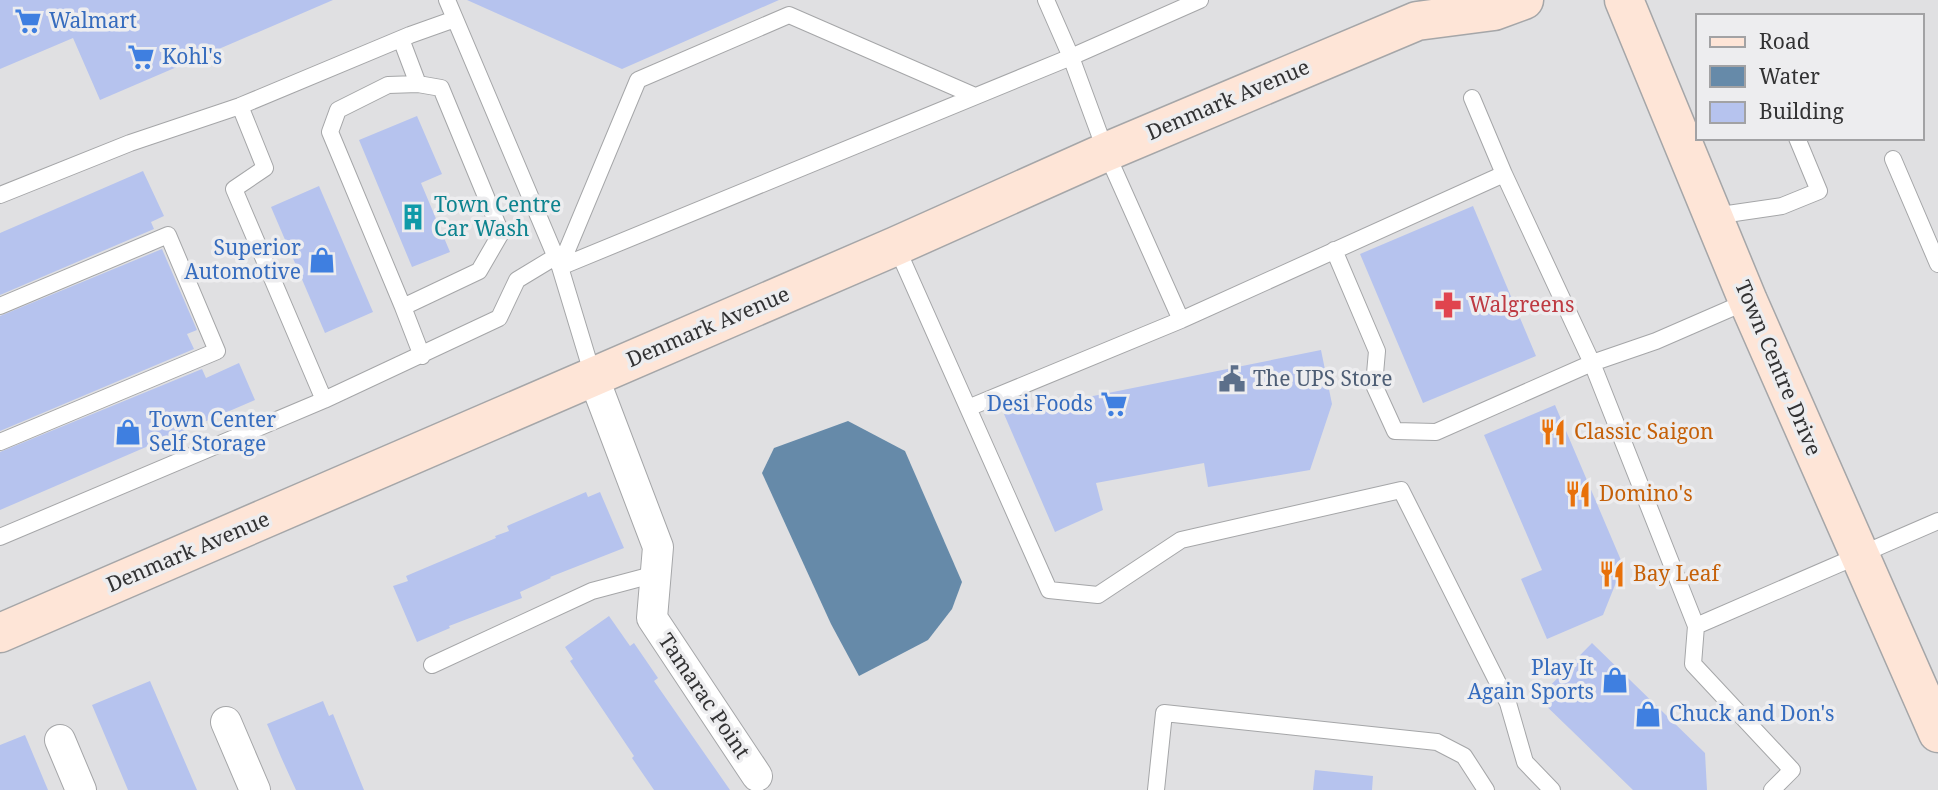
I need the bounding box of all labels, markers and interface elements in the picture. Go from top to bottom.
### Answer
supermarket icon: Walmart [13,6,43,36]
place label: Walmart [49,6,137,34]
legend [1696,14,1924,140]
text: Road [1759,27,1810,55]
supermarket icon: Kohl's [126,42,156,72]
place label: Kohl's [162,42,222,70]
street label: Denmark Avenue [1142,52,1313,146]
text: Water [1759,62,1820,90]
text: Building [1759,97,1844,125]
place label: Town Centre Car Wash [434,190,561,242]
building icon: Town Centre Car Wash [398,202,428,232]
place label: Superior Automotive [184,233,301,285]
shop icon: Superior Automotive [307,245,337,275]
street label: Town Centre Drive [1729,276,1829,460]
street label: Denmark Avenue [622,279,793,373]
pharmacy icon: Walgreens [1433,290,1463,320]
place label: Walgreens [1469,290,1575,318]
public building icon: The UPS Store [1217,364,1247,394]
place label: The UPS Store [1253,364,1393,392]
place label: Desi Foods [987,389,1093,417]
supermarket icon: Desi Foods [1099,389,1129,419]
place label: Town Center Self Storage [149,405,276,457]
shop icon: Town Center Self Storage [113,417,143,447]
restaurant icon: Classic Saigon [1538,417,1568,447]
place label: Classic Saigon [1574,417,1714,445]
restaurant icon: Domino's [1563,479,1593,509]
place label: Domino's [1599,479,1693,507]
street label: Denmark Avenue [102,504,273,598]
restaurant icon: Bay Leaf [1597,559,1627,589]
place label: Bay Leaf [1633,559,1722,587]
street label: Tamarac Point [653,627,757,763]
place label: Play It Again Sports [1468,653,1594,705]
shop icon: Play It Again Sports [1600,665,1630,695]
shop icon: Chuck and Don's [1633,699,1663,729]
place label: Chuck and Don's [1669,699,1835,727]

